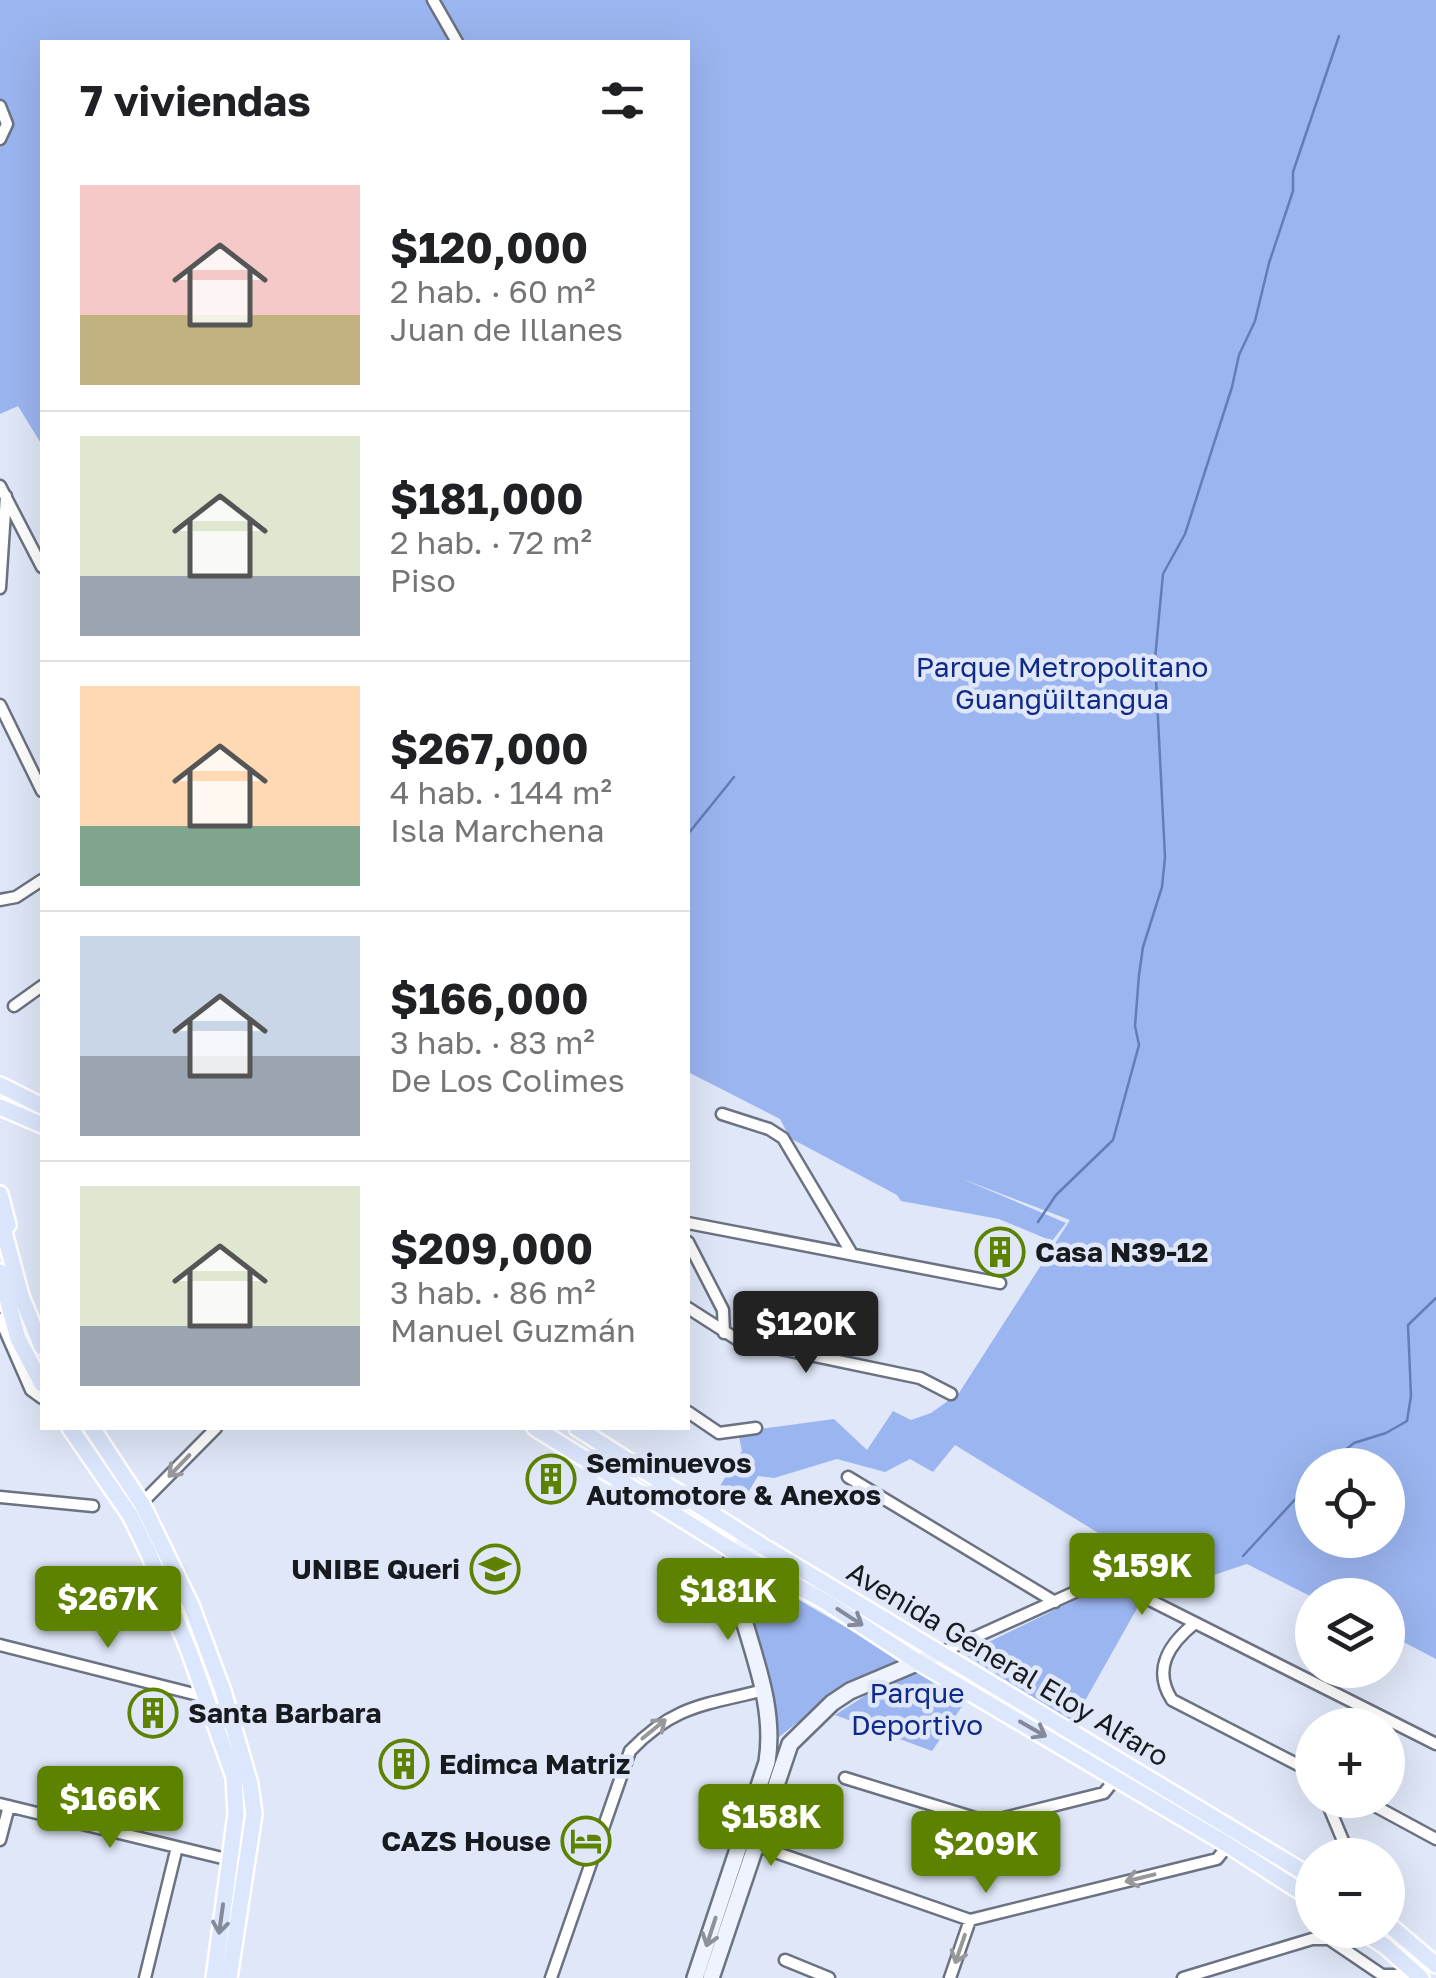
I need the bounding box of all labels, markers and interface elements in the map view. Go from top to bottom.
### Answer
icon: filters [595,73,650,128]
text: 7 viviendas [80,75,311,125]
text: $120,000 [390,222,588,272]
icon: home [160,225,280,345]
text: 2 hab. · 60 m² [390,272,596,310]
text: Juan de Illanes [390,310,623,348]
text: $181,000 [390,473,584,523]
icon: home [160,476,280,596]
text: 2 hab. · 72 m² [390,523,592,561]
text: Piso [390,561,456,599]
park label: Parque Metropolitano Guangüiltangua [916,650,1208,715]
text: $267,000 [390,723,589,773]
icon: home [160,726,280,846]
text: 4 hab. · 144 m² [390,773,612,811]
text: Isla Marchena [390,811,605,849]
text: $166,000 [390,973,588,1023]
icon: home [160,976,280,1096]
text: 3 hab. · 83 m² [390,1023,595,1061]
text: De Los Colimes [390,1061,625,1099]
text: $209,000 [390,1223,593,1273]
icon: home [160,1226,280,1346]
building icon: Casa N39-12 [974,1226,1026,1278]
place label: Casa N39-12 [1035,1235,1208,1268]
text: 3 hab. · 86 m² [390,1273,595,1311]
pin: $120K [736,1291,876,1376]
text: $120K [755,1304,857,1342]
text: Manuel Guzmán [390,1311,636,1349]
place label: Seminuevos Automotore & Anexos [586,1446,881,1511]
map controls [1295,1448,1405,1948]
button: locate [1295,1448,1405,1558]
one-way arrow [167,1453,191,1477]
building icon: Seminuevos Automotore & Anexos [525,1453,577,1505]
pin: $159K [1072,1533,1212,1618]
school or university icon: UNIBE Queri [469,1543,521,1595]
text: $159K [1092,1546,1192,1584]
place label: UNIBE Queri [291,1552,460,1585]
street label: Avenida General Eloy Alfaro [841,1554,1175,1773]
pin: $181K [658,1558,798,1643]
pin: $267K [38,1566,178,1651]
text: $181K [679,1571,777,1609]
button: layers [1295,1578,1405,1688]
text: $267K [57,1579,159,1617]
one-way arrow [835,1606,863,1627]
park label: Parque Deportivo [851,1676,983,1741]
building icon: Santa Barbara [127,1687,179,1739]
place label: Santa Barbara [188,1696,382,1729]
button: + [1295,1708,1405,1818]
one-way arrow [640,1719,666,1741]
one-way arrow [1018,1719,1046,1739]
building icon: Edimca Matriz [378,1738,430,1790]
place label: Edimca Matriz [439,1747,630,1780]
pin: $166K [40,1766,180,1851]
text: $166K [59,1779,161,1817]
pin: $158K [701,1784,841,1869]
text: $158K [720,1797,822,1835]
pin: $209K [916,1811,1056,1896]
hotel icon: CAZS House [560,1815,612,1867]
place label: CAZS House [381,1824,551,1857]
text: $209K [933,1824,1039,1862]
button: − [1295,1838,1405,1948]
one-way arrow [1125,1870,1156,1889]
one-way arrow [211,1902,229,1934]
one-way arrow [700,1915,718,1947]
one-way arrow [949,1933,967,1964]

